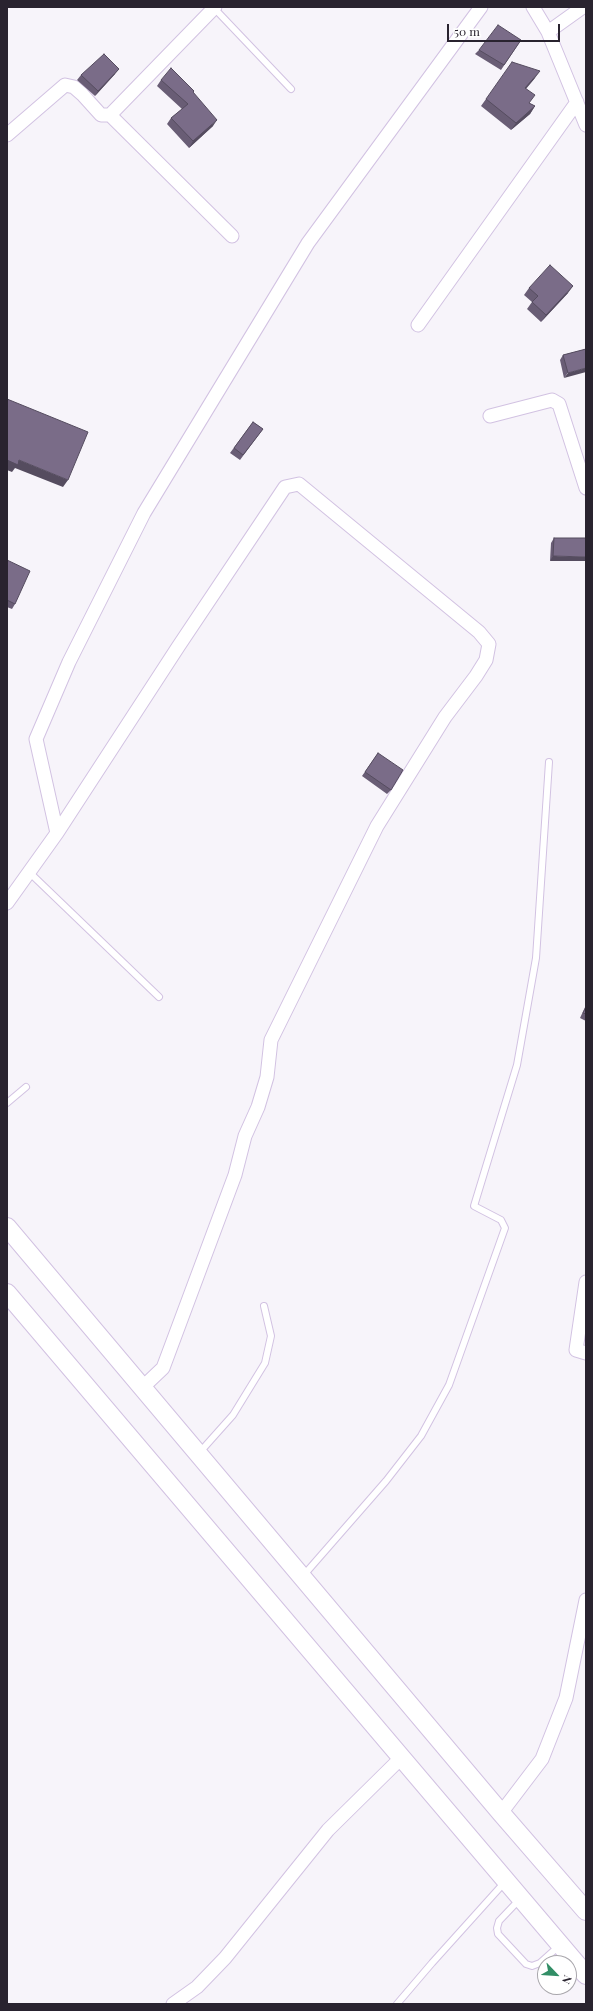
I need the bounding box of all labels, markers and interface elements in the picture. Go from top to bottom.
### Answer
scale bar [449,16,562,42]
text: 50 m [454,23,480,39]
north arrow [537,1955,577,1995]
text: N [559,1973,576,1987]

